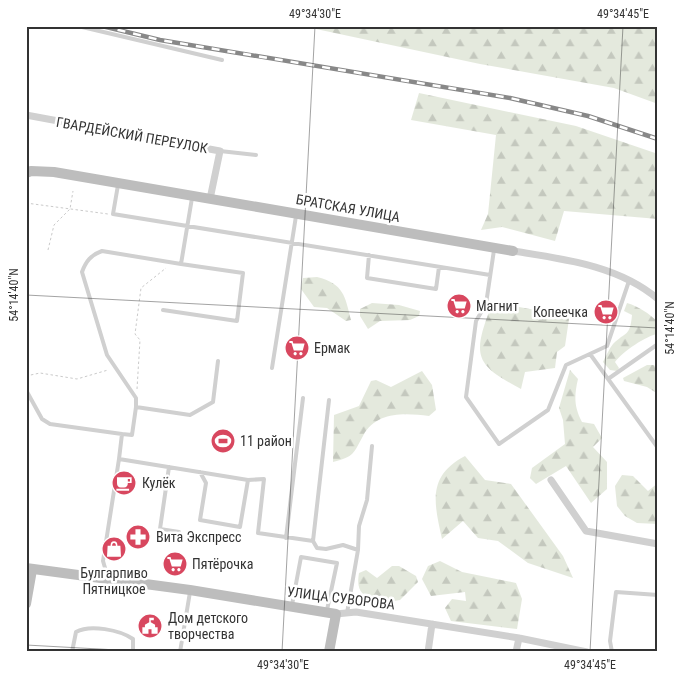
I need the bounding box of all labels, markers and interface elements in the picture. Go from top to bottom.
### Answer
text: 49°34'30"E [289,7,341,21]
text: 49°34'45"E [597,7,649,21]
street label: ГВАРДЕЙСКИЙ ПЕРЕУЛОК [55,114,209,156]
street label: БРАТСКАЯ УЛИЦА [295,191,401,225]
text: 54°14'40"N [7,268,21,322]
supermarket icon: Магнит [446,293,472,319]
place label: Магнит [476,298,519,314]
supermarket icon: Копеечка [593,299,619,325]
text: 54°14'40"N [663,301,677,355]
place label: Копеечка [533,304,588,320]
supermarket icon: Ермак [284,335,310,361]
place label: Ермак [314,340,351,356]
sports icon: 11 район [210,428,236,454]
place label: 11 район [240,433,292,449]
cafe icon: Кулёк [111,470,137,496]
place label: Кулёк [142,475,176,491]
pharmacy icon: Вита Экспресс [125,524,151,550]
place label: Вита Экспресс [156,529,241,545]
shop icon: Булгарпиво Пятницкое [101,536,127,562]
supermarket icon: Пятёрочка [162,551,188,577]
place label: Пятёрочка [192,556,254,572]
place label: Булгарпиво Пятницкое [80,565,148,597]
street label: УЛИЦА СУВОРОВА [286,583,396,613]
place label: Дом детского творчества [168,610,248,642]
public building icon: Дом детского творчества [137,613,163,639]
text: 49°34'30"E [257,658,309,672]
text: 49°34'45"E [564,658,616,672]

